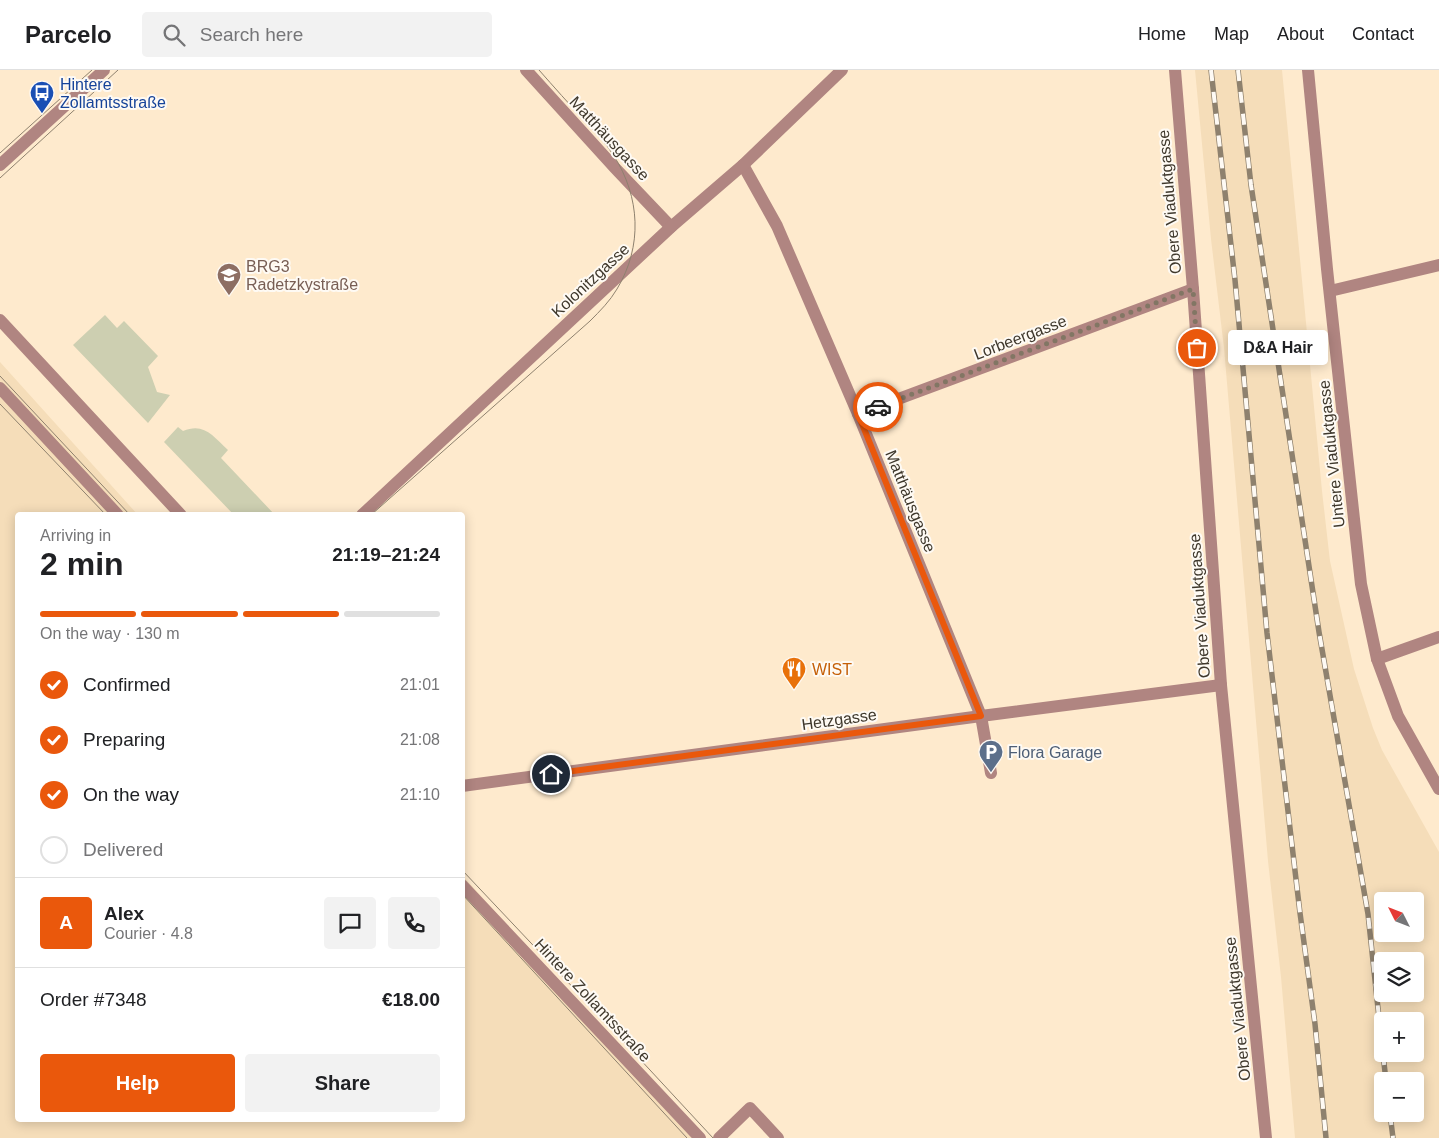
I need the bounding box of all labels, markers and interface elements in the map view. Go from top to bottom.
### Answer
search box [142,12,492,57]
text: Parcelo [25,21,112,48]
icon: search [160,21,188,49]
text: Search here [200,24,303,45]
text: Home [1138,24,1186,44]
text: Map [1214,24,1249,44]
text: About [1277,24,1324,44]
text: Contact [1352,24,1414,44]
place label: Hintere Zollamtsstraße [60,76,166,111]
bus stop icon: Hintere Zollamtsstraße [29,80,55,114]
street label: Matthäusgasse [566,93,653,184]
street label: Obere Viaduktgasse [1155,129,1184,275]
street label: Kolonitzgasse [548,240,633,321]
place label: BRG3 Radetzkystraße [246,258,358,293]
school or university icon: BRG3 Radetzkystraße [216,262,242,296]
street label: Lorbeergasse [971,312,1069,363]
pin [1176,327,1218,369]
callout: D&A Hair [1227,330,1327,366]
icon: bag [1183,334,1211,362]
text: D&A Hair [1243,339,1313,356]
street label: Untere Viaduktgasse [1315,379,1348,529]
courier [853,382,903,432]
icon: car [864,393,892,421]
street label: Matthäusgasse [882,448,939,555]
text: Arriving in [40,527,111,544]
street label: Obere Viaduktgasse [1186,533,1213,679]
text: 21:19–21:24 [332,544,440,565]
text: 2 min [40,546,124,582]
text: On the way · 130 m [40,625,180,642]
restaurant icon: WIST [781,656,807,690]
place label: WIST [812,661,852,678]
icon: check [40,671,68,699]
text: Confirmed [83,674,171,695]
text: 21:01 [400,676,440,693]
street label: Hetzgasse [800,706,878,733]
icon: check [40,726,68,754]
text: Preparing [83,729,165,750]
text: 21:08 [400,731,440,748]
parking icon: Flora Garage [978,739,1004,773]
place label: Flora Garage [1008,744,1102,761]
pin [530,753,572,795]
icon: home [537,760,565,788]
icon: check [40,781,68,809]
text: On the way [83,784,179,805]
text: 21:10 [400,786,440,803]
text: Delivered [83,839,163,860]
north arrow [1374,892,1424,942]
map controls [1374,892,1424,1122]
button: chat [324,897,376,949]
button: phone [388,897,440,949]
text: Alex [104,903,144,924]
text: A [59,912,73,933]
text: Courier · 4.8 [104,925,193,942]
street label: Hintere Zollamtsstraße [531,935,654,1065]
street label: Obere Viaduktgasse [1221,936,1254,1082]
button: layers [1374,952,1424,1002]
text: Order #7348 [40,989,147,1010]
text: €18.00 [382,989,440,1010]
button: + [1374,1012,1424,1062]
button: Help [40,1054,235,1112]
button: Share [245,1054,440,1112]
button: − [1374,1072,1424,1122]

